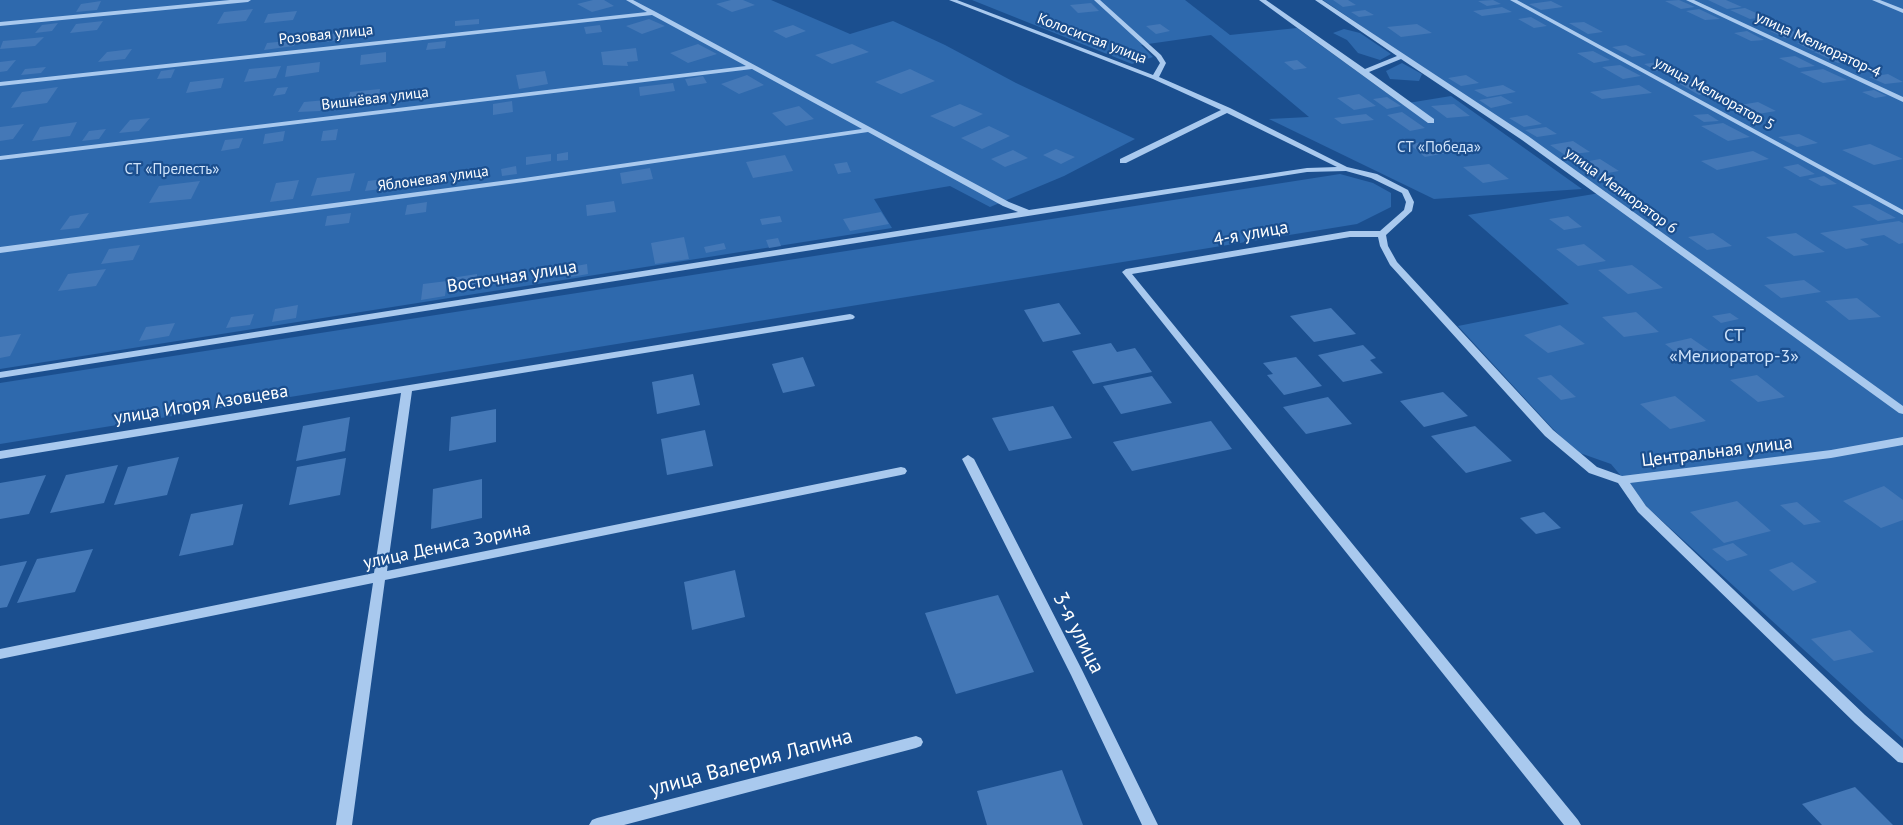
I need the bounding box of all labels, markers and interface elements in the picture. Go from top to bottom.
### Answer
street label: улица Мелиоратор-4 [1753,8,1883,82]
street label: Колосистая улица [1035,10,1149,68]
street label: Розовая улица [278,21,374,49]
street label: улица Мелиоратор 5 [1651,53,1777,135]
street label: Вишнёвая улица [320,83,430,115]
park label: СТ «Победа» [1397,139,1481,157]
street label: улица Мелиоратор 6 [1561,144,1681,238]
park label: СТ «Прелесть» [125,161,219,179]
street label: Яблоневая улица [376,162,490,196]
street label: 4-я улица [1212,217,1290,251]
street label: Восточная улица [446,256,578,298]
park label: СТ «Мелиоратор-3» [1669,325,1799,368]
street label: улица Игоря Азовцева [112,381,290,429]
street label: Центральная улица [1640,432,1794,472]
street label: улица Дениса Зорина [361,518,533,574]
street label: 3-я улица [1047,588,1109,678]
street label: улица Валерия Лапина [647,724,855,802]

